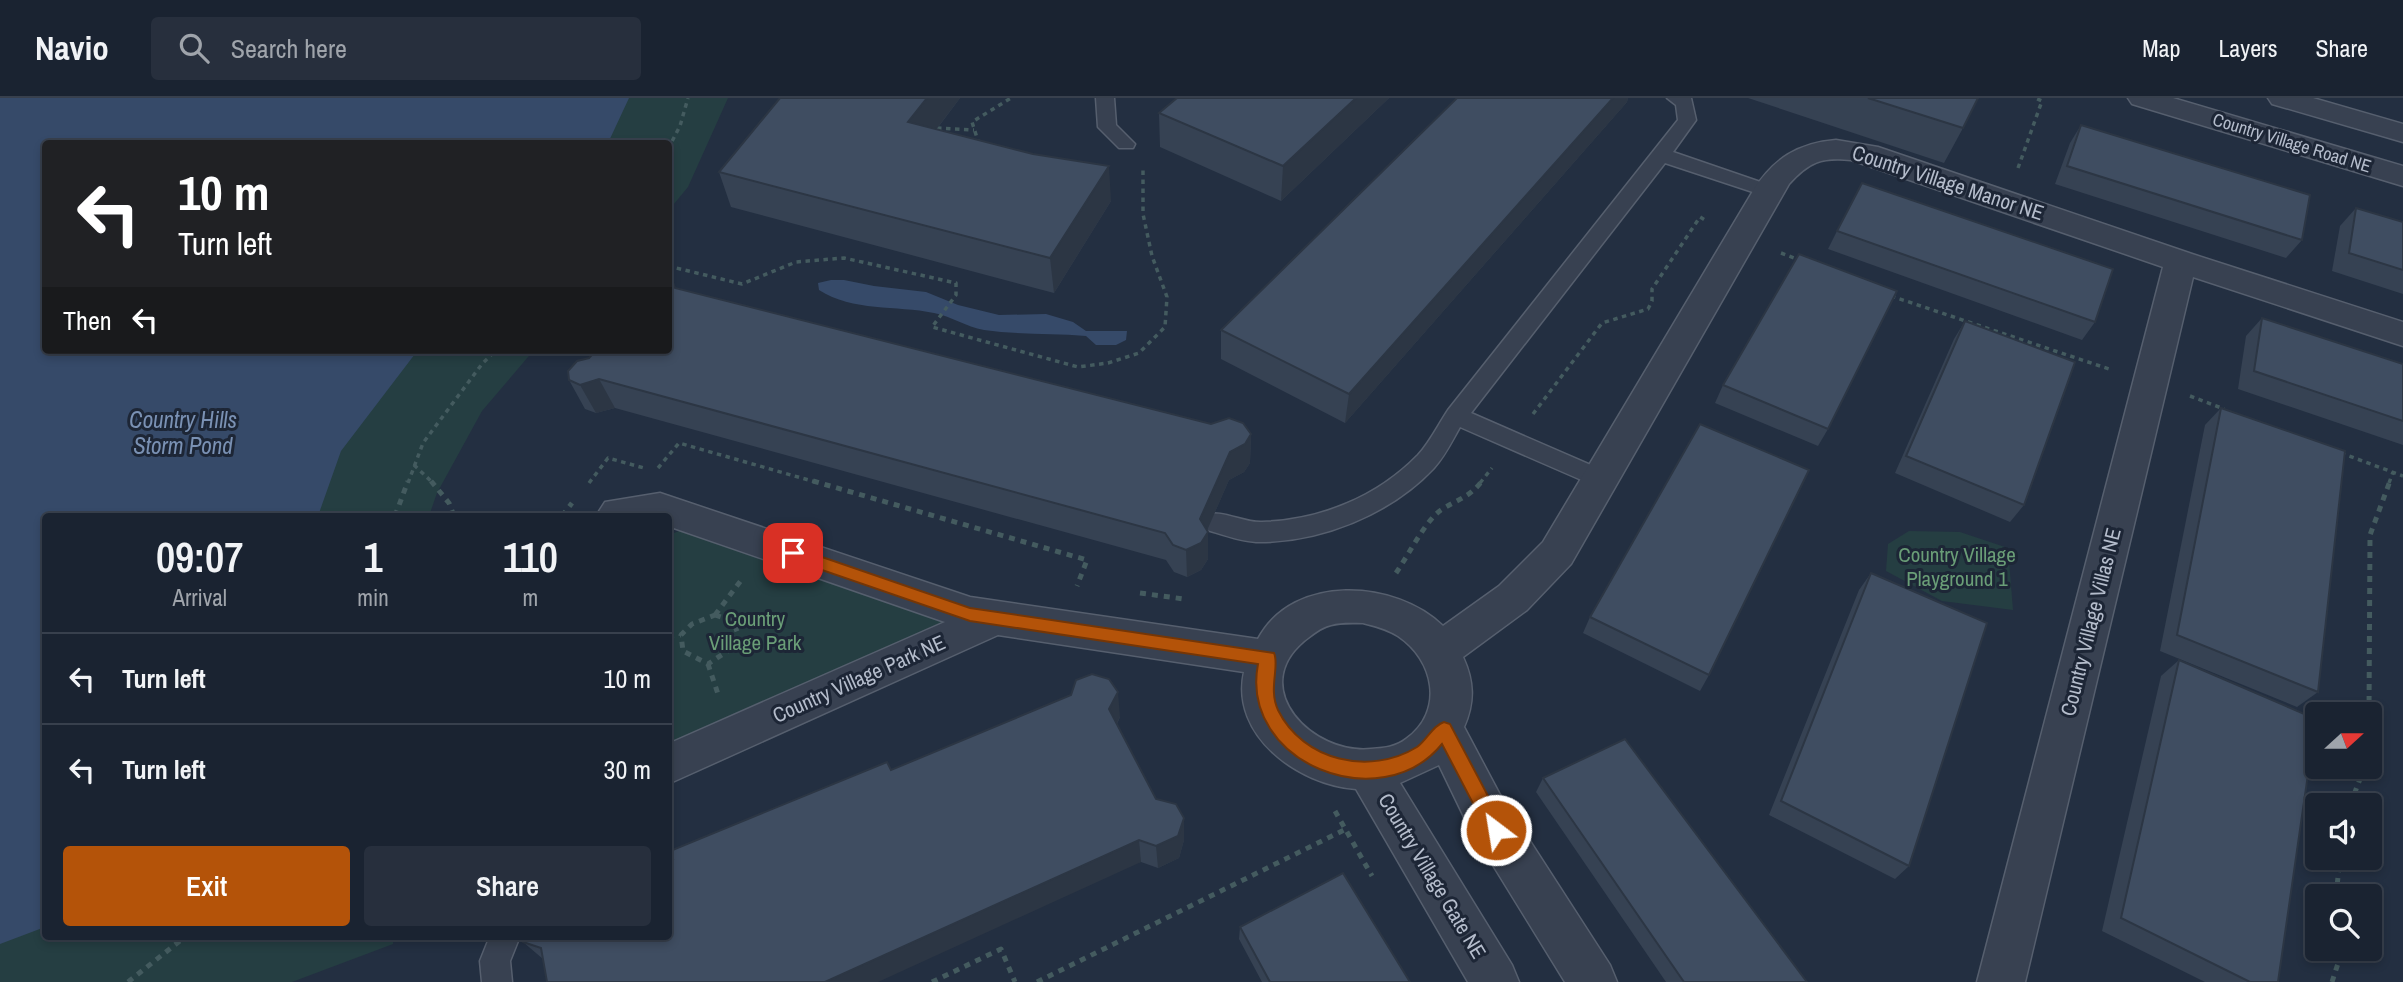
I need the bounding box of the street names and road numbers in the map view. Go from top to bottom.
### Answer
street label: Country Village Road NE [2210,106,2375,179]
street label: Country Village Manor NE [1849,138,2048,227]
street label: Country Village Villas NE [2053,525,2128,719]
street label: Country Village Park NE [768,627,950,730]
street label: Country Village Gate NE [1372,788,1493,964]

